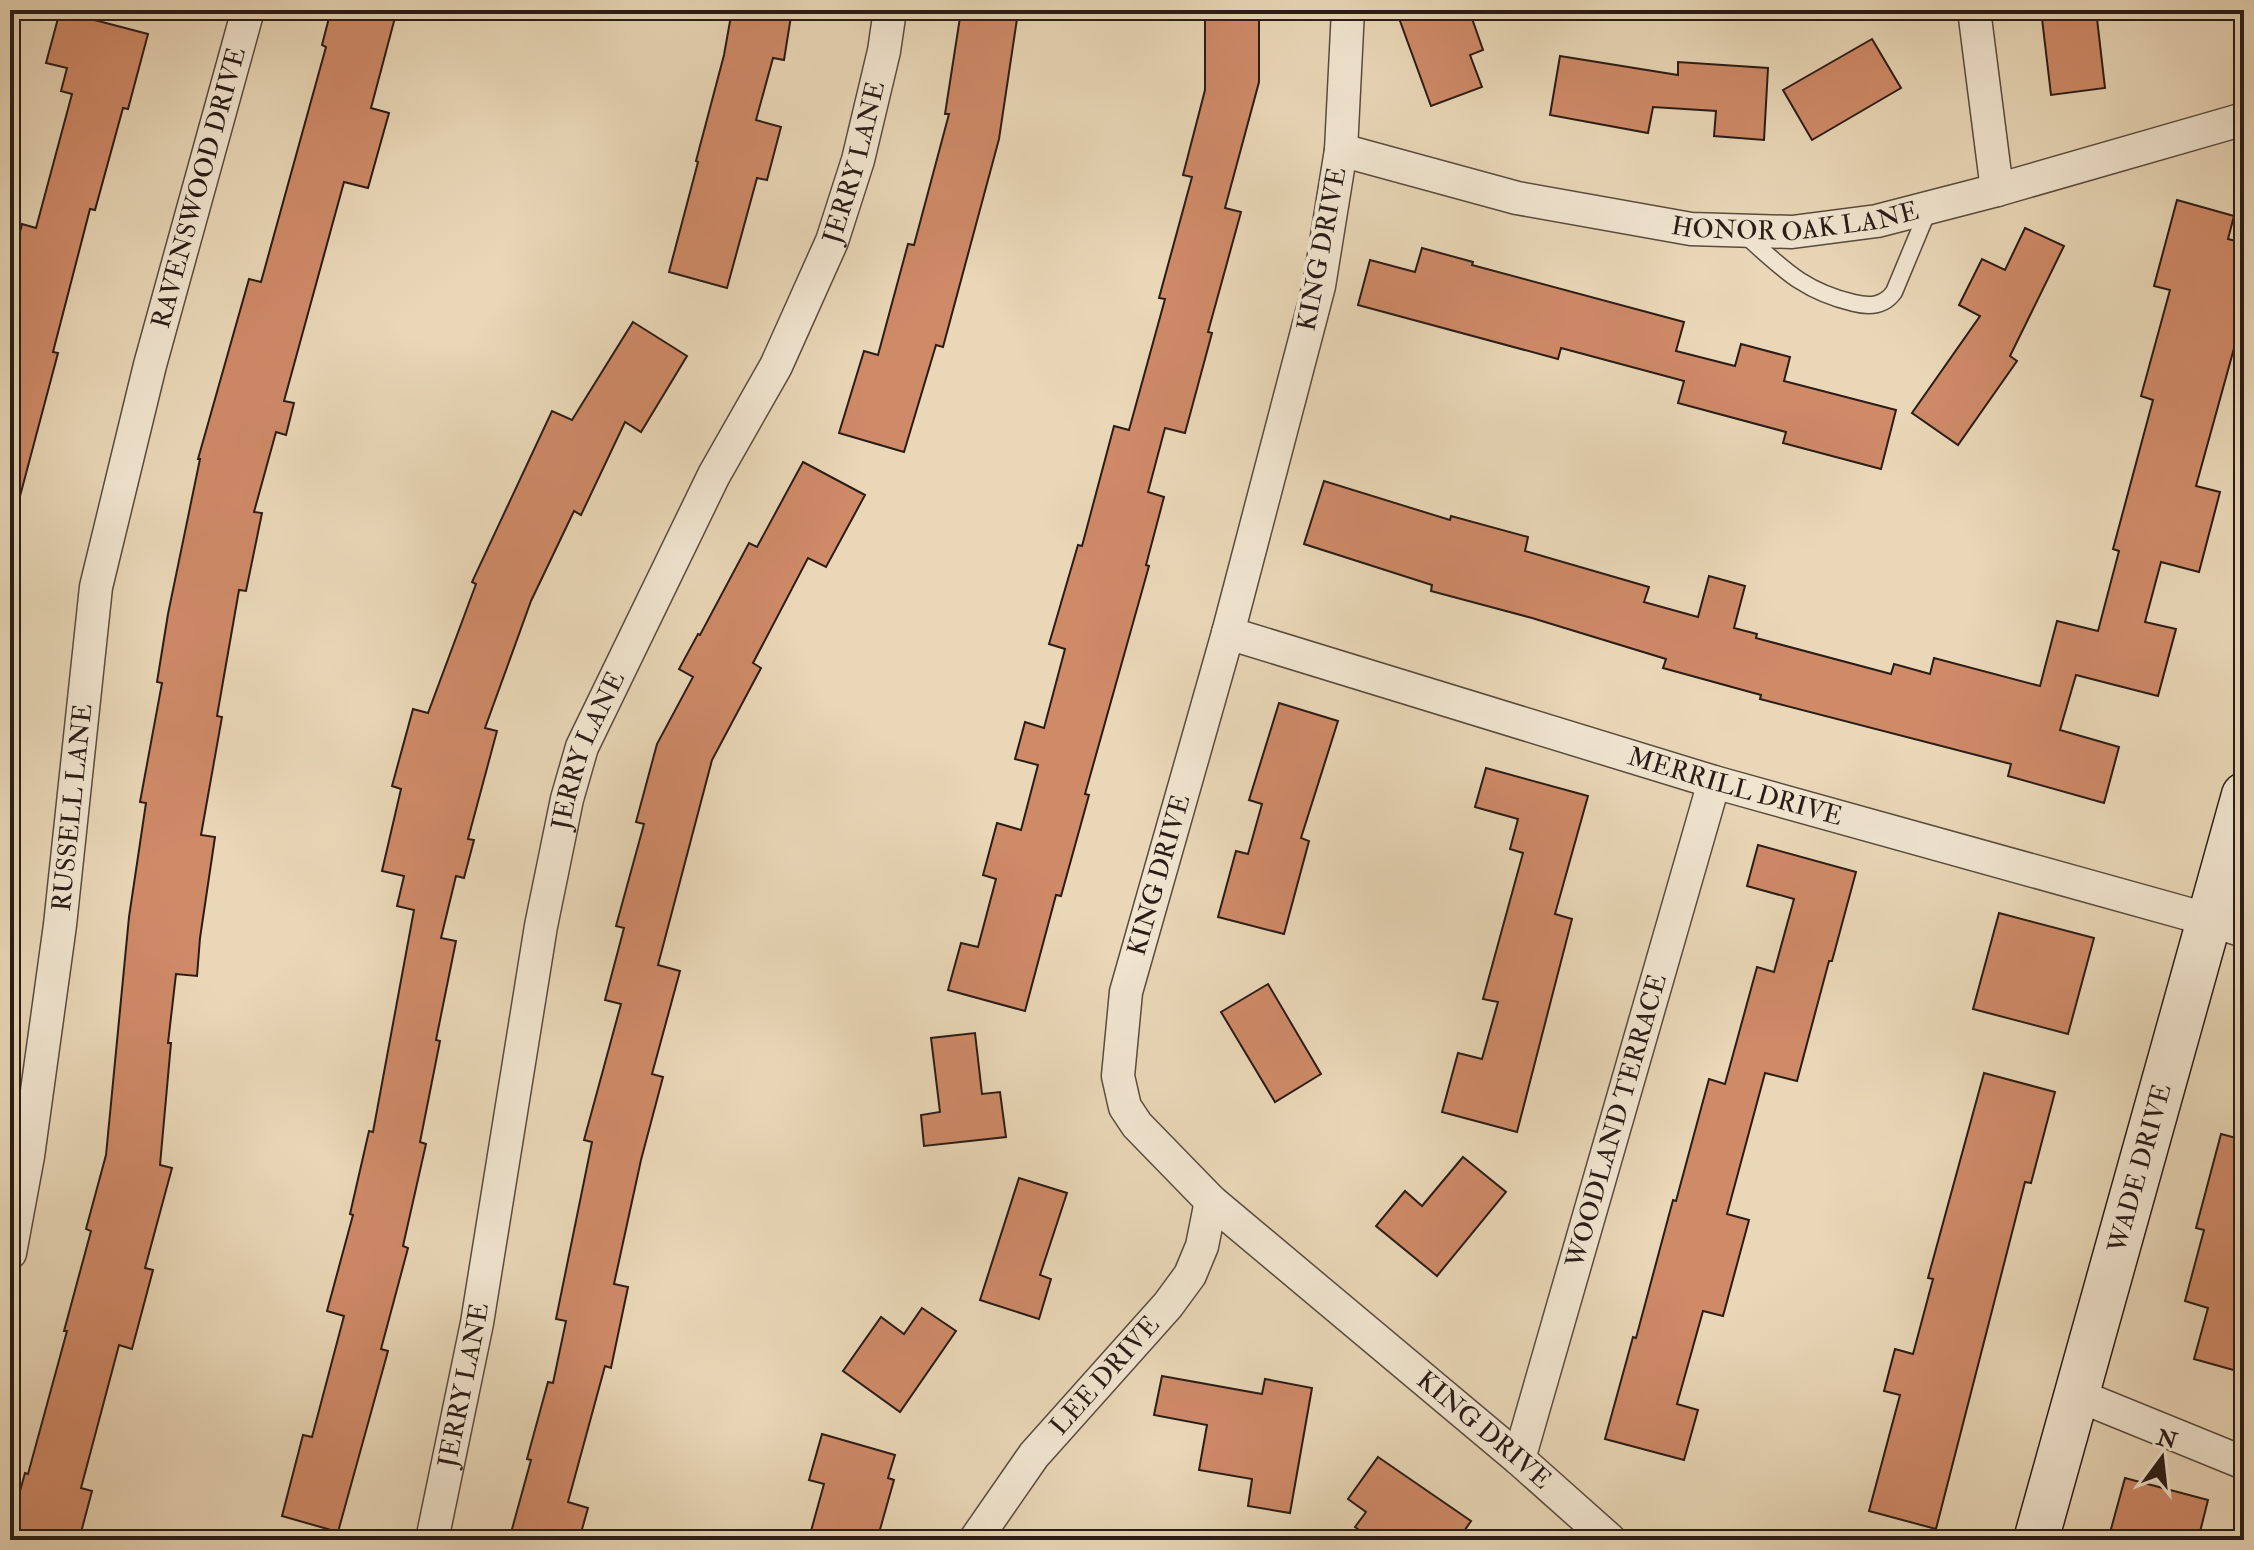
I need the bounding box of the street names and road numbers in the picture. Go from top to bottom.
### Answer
street label: RAVENSWOOD DRIVE [145,44,253,332]
street label: JERRY LANE [816,78,892,249]
street label: KING DRIVE [1290,164,1354,334]
street label: HONOR OAK LANE [1669,195,1922,248]
street label: JERRY LANE [545,666,632,833]
street label: RUSSELL LANE [46,702,99,913]
street label: MERRILL DRIVE [1624,741,1846,833]
street label: KING DRIVE [1121,791,1197,959]
street label: WOODLAND TERRACE [1559,970,1674,1272]
street label: WADE DRIVE [2101,1080,2179,1257]
street label: JERRY LANE [431,1301,496,1471]
street label: LEE DRIVE [1043,1309,1166,1442]
street label: KING DRIVE [1410,1364,1558,1496]

